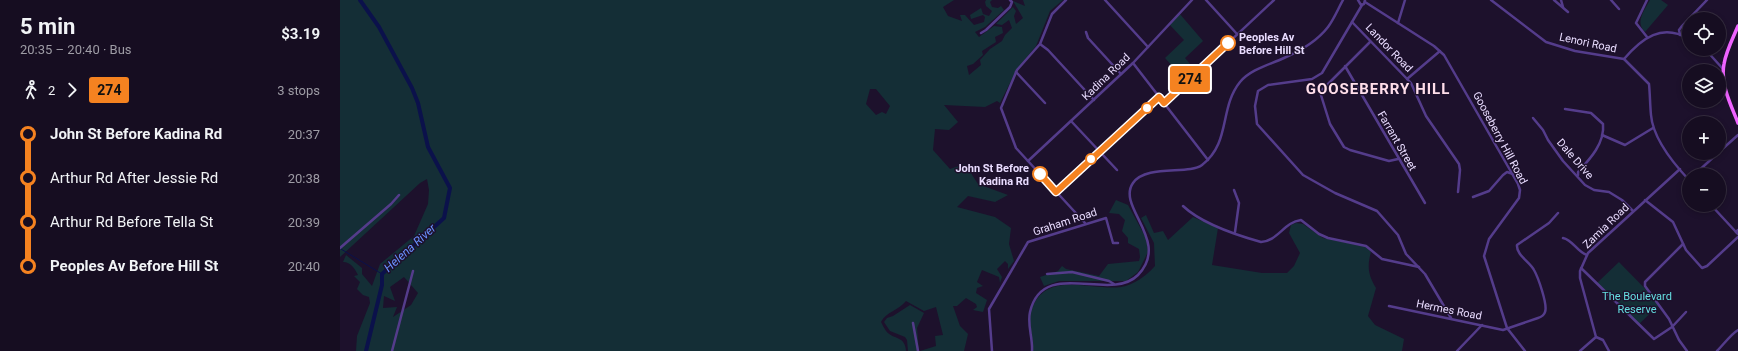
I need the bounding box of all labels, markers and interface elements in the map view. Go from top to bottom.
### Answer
map controls [1682,12,1726,212]
button: locate [1682,12,1726,56]
text: 5 min [20,14,75,39]
street label: Landor Road [1363,21,1415,75]
text: $3.19 [281,25,320,43]
place label: Peoples Av Before Hill St [1239,31,1305,57]
street label: Lenori Road [1558,31,1618,55]
marker: Peoples Av Before Hill St [1220,35,1236,51]
text: 20:35 – 20:40 · Bus [20,42,132,57]
street label: Kadina Road [1079,51,1133,103]
button: layers [1682,64,1726,108]
line badge: 274 [1167,66,1213,92]
text: 274 [1178,71,1202,87]
icon: walk [20,79,42,101]
icon: forward [61,79,83,101]
district label: GOOSEBERRY HILL [1306,80,1450,98]
text: 274 [97,82,121,98]
text: 2 [48,83,55,98]
text: 3 stops [277,83,320,98]
street label: Gooseberry Hill Road [1470,90,1530,186]
unlabelled marker [1141,102,1153,114]
street label: Farrant Street [1375,109,1419,173]
button: + [1682,116,1726,160]
text: John St Before Kadina Rd [50,125,222,143]
text: 20:37 [288,127,320,142]
street label: Dale Drive [1554,136,1596,182]
unlabelled marker [1085,153,1097,165]
place label: John St Before Kadina Rd [955,162,1029,188]
marker: John St Before Kadina Rd [1032,166,1048,182]
button: − [1682,168,1726,212]
text: Arthur Rd After Jessie Rd [50,169,218,187]
text: 20:38 [288,171,320,186]
street label: Zamia Road [1580,201,1632,251]
street label: Graham Road [1031,206,1099,238]
text: Arthur Rd Before Tella St [50,213,213,231]
text: 20:39 [288,215,320,230]
water label: Helena River [381,220,440,275]
text: Peoples Av Before Hill St [50,257,218,275]
text: 20:40 [288,259,320,274]
park label: The Boulevard Reserve [1602,290,1672,316]
street label: Hermes Road [1415,297,1483,323]

